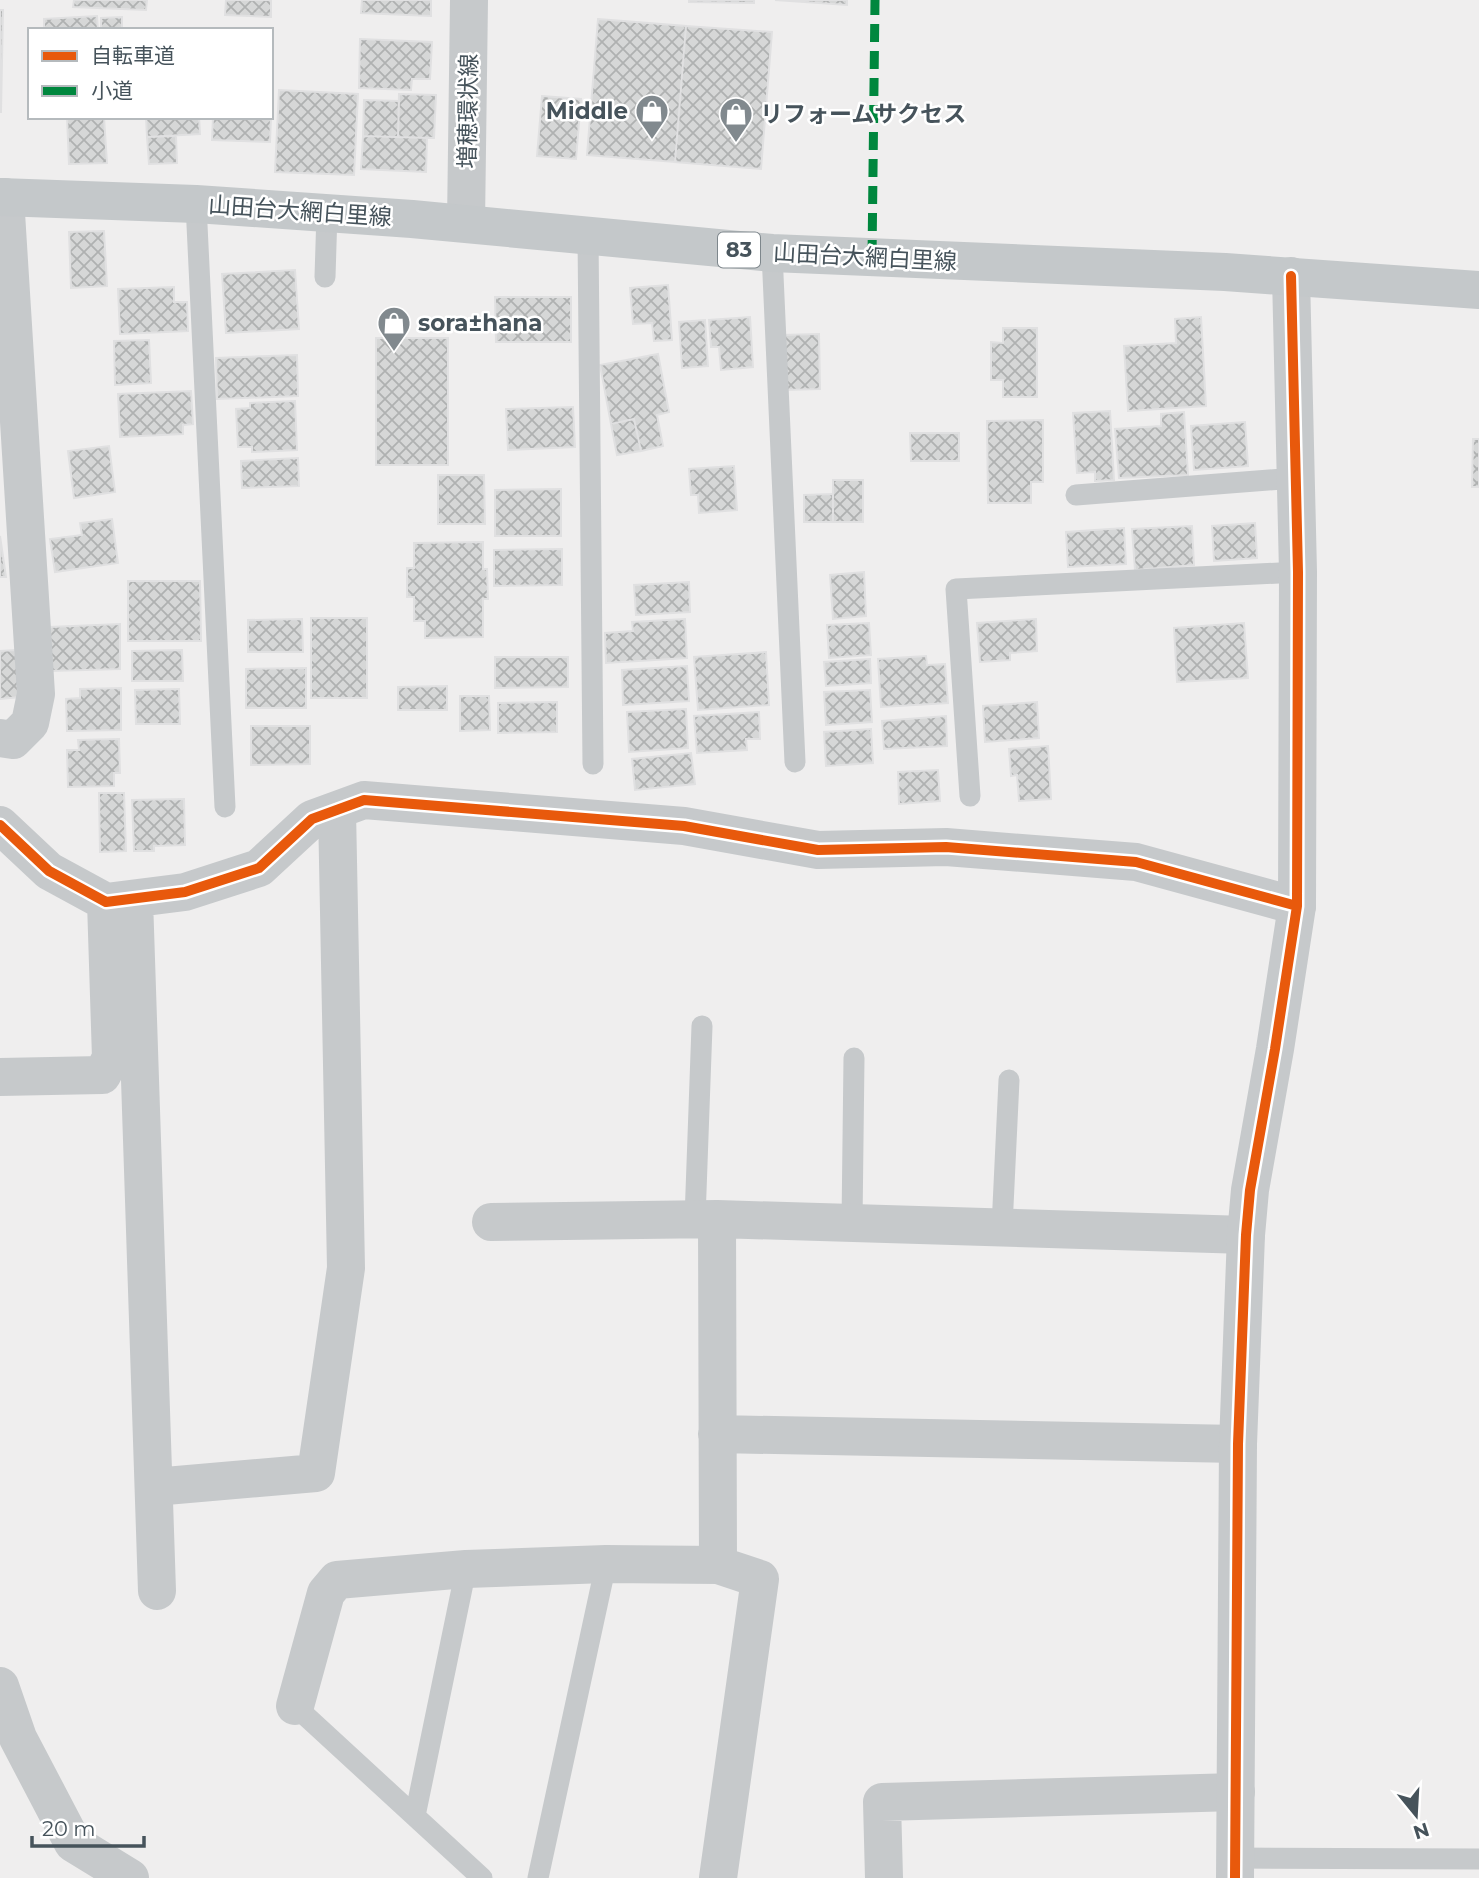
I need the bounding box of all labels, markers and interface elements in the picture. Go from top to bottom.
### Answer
legend [28,28,273,119]
text: 自転車道 [91,43,175,68]
street label: 増穂環状線 [453,53,483,169]
text: 小道 [91,78,133,103]
shop icon: Middle [633,92,671,141]
shop icon: リフォームサクセス [717,95,755,144]
place label: Middle [546,97,628,125]
place label: リフォームサクセス [760,100,966,128]
street label: 山田台大網白里線 [207,191,393,231]
road number: 83 [718,232,760,268]
street label: 山田台大網白里線 [772,238,958,276]
shop icon: sora±hana [375,304,413,353]
place label: sora±hana [418,309,542,337]
north arrow [1381,1780,1451,1850]
scale bar [32,1804,144,1848]
text: 20 m [42,1816,96,1841]
text: N [1410,1817,1432,1844]

